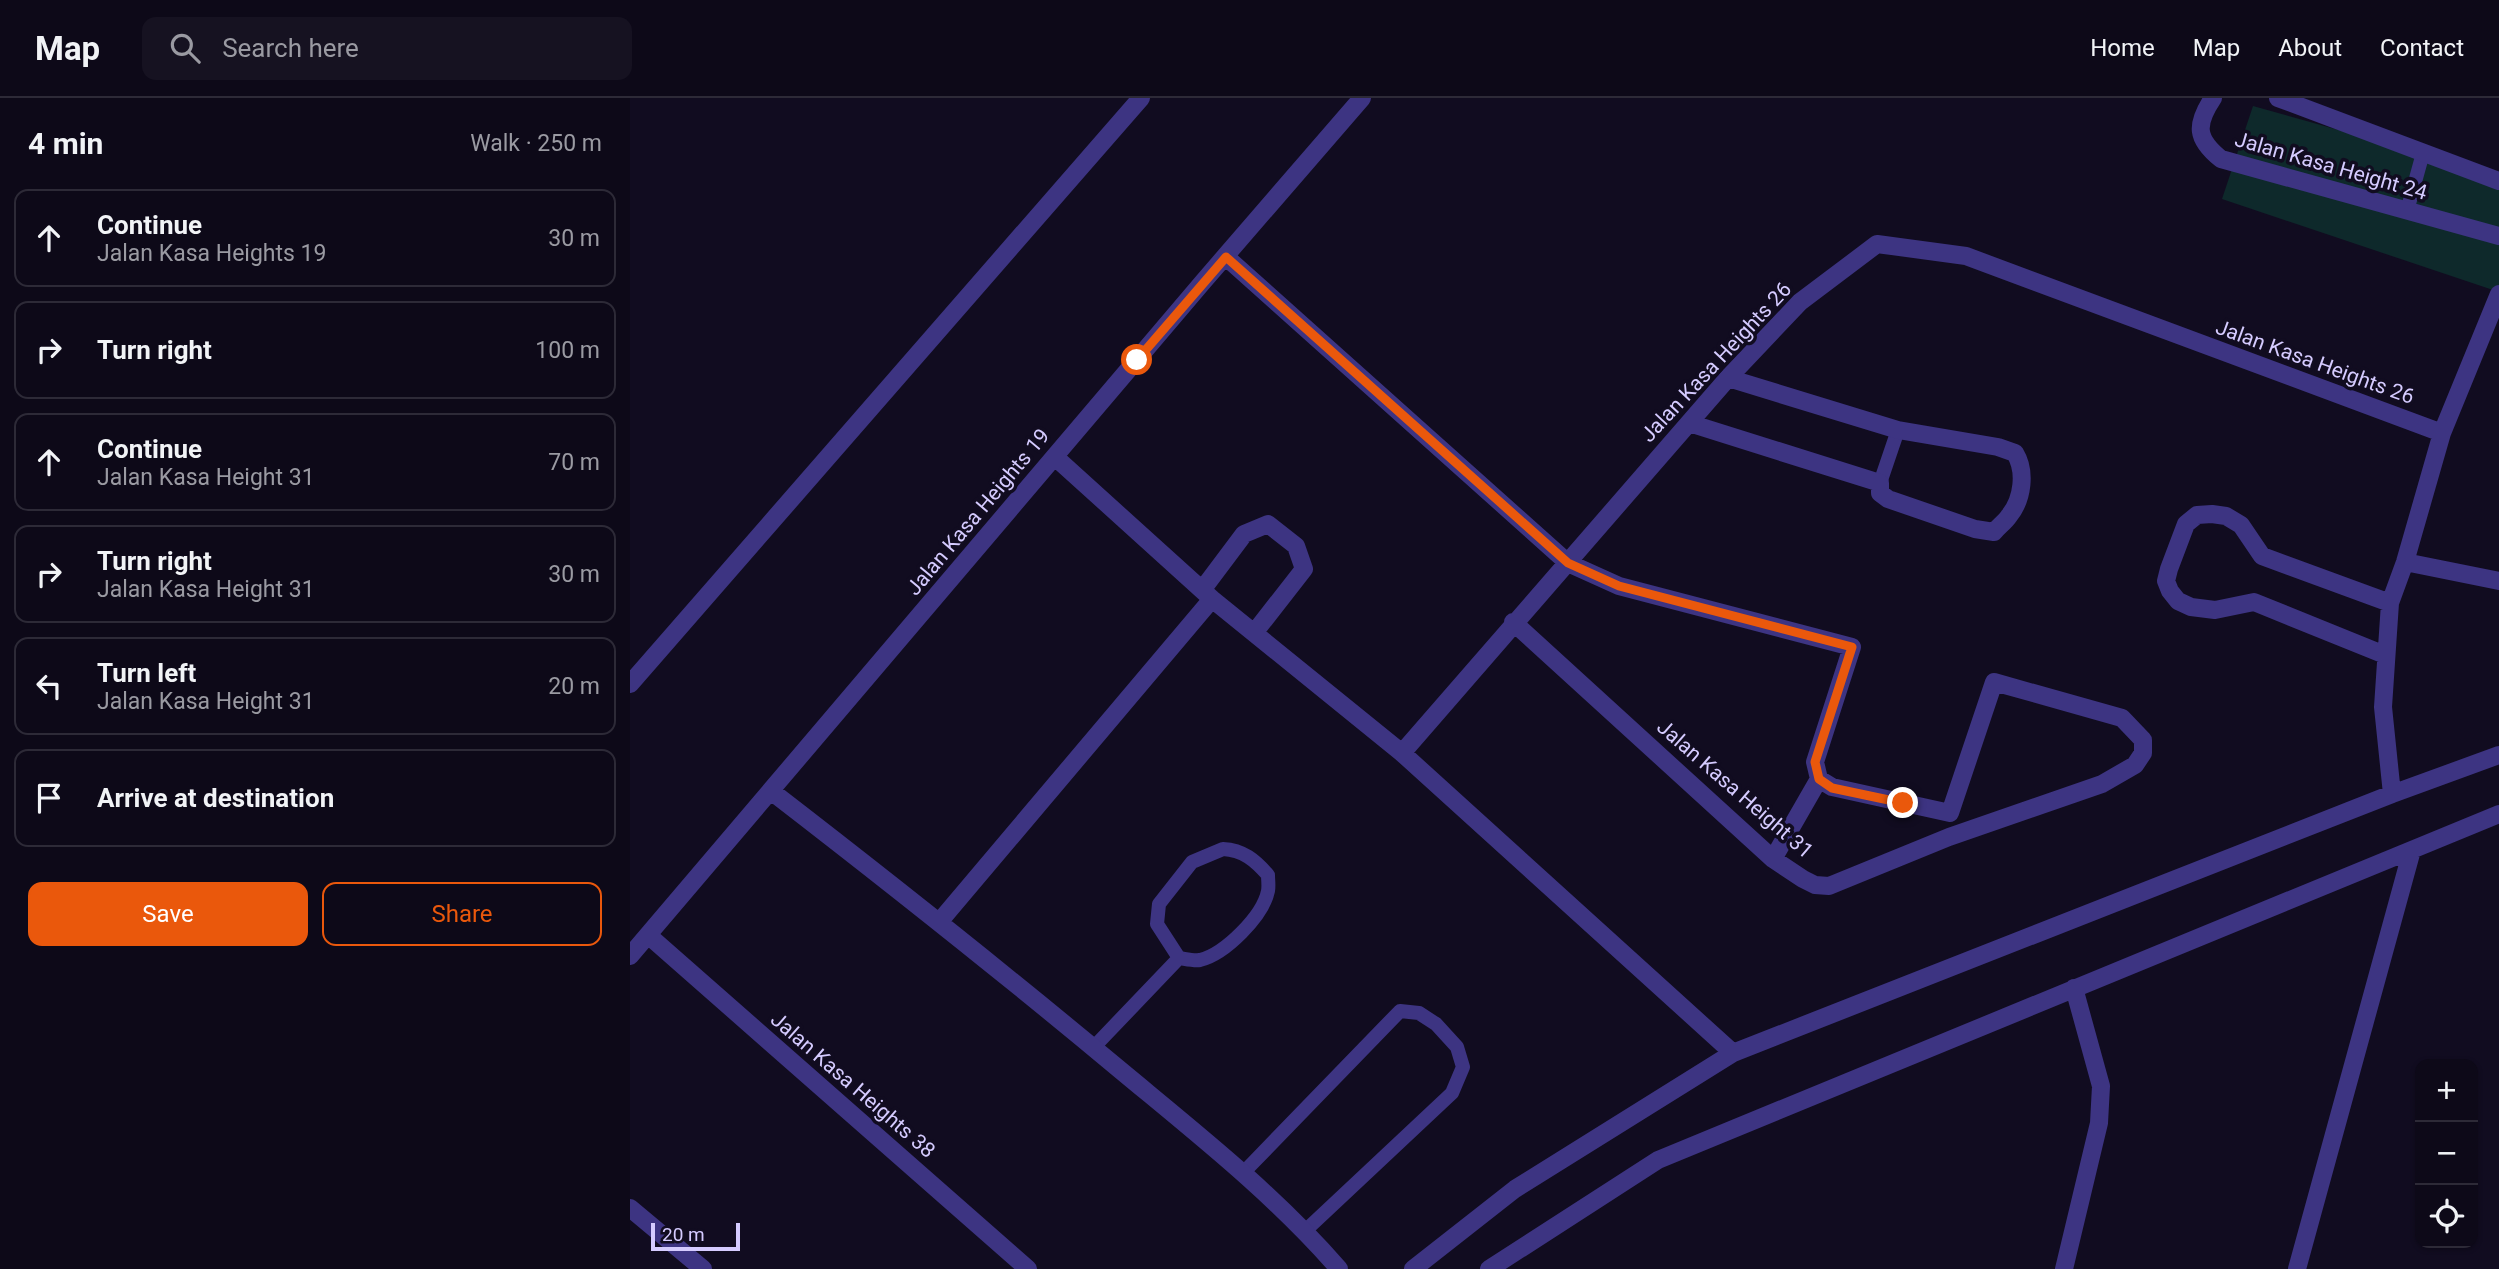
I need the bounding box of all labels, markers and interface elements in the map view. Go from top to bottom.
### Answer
search box [142,17,632,80]
text: Map [35,29,100,68]
icon: search [166,29,204,67]
text: Search here [222,33,359,63]
text: Home [2090,34,2155,62]
text: Map [2193,34,2240,62]
text: About [2278,34,2342,62]
text: Contact [2380,34,2464,62]
text: 4 min [28,126,103,161]
street label: Jalan Kasa Height 24 [2232,127,2430,205]
text: Walk · 250 m [470,130,602,157]
text: Continue [97,210,202,240]
icon: ahead [30,219,68,257]
text: 30 m [548,225,600,252]
text: Jalan Kasa Heights 19 [97,240,326,267]
street label: Jalan Kasa Heights 26 [1636,277,1796,447]
street label: Jalan Kasa Heights 26 [2212,315,2418,409]
icon: right [30,331,68,369]
text: Turn right [97,335,212,365]
text: 100 m [535,337,600,364]
route start [1121,344,1152,375]
street label: Jalan Kasa Heights 19 [901,424,1055,600]
text: Continue [97,434,202,464]
icon: ahead [30,443,68,481]
text: 70 m [548,449,600,476]
text: Jalan Kasa Height 31 [97,464,315,491]
text: Turn right [97,546,212,576]
icon: right [30,555,68,593]
text: 30 m [548,561,600,588]
text: Jalan Kasa Height 31 [97,576,315,603]
text: Turn left [97,658,196,688]
icon: left [30,667,68,705]
text: 20 m [548,673,600,700]
text: Jalan Kasa Height 31 [97,688,315,715]
street label: Jalan Kasa Height 31 [1652,715,1818,863]
icon: arrive [30,779,68,817]
text: Arrive at destination [97,783,334,813]
route end [1887,787,1918,818]
button: Save [28,882,308,946]
button: Share [322,882,602,946]
street label: Jalan Kasa Heights 38 [766,1007,940,1163]
map controls [2415,1059,2478,1248]
button: + [2415,1059,2478,1122]
button: − [2415,1122,2478,1185]
button: locate [2415,1185,2478,1248]
scale bar [651,1220,740,1252]
text: 20 m [662,1223,705,1246]

